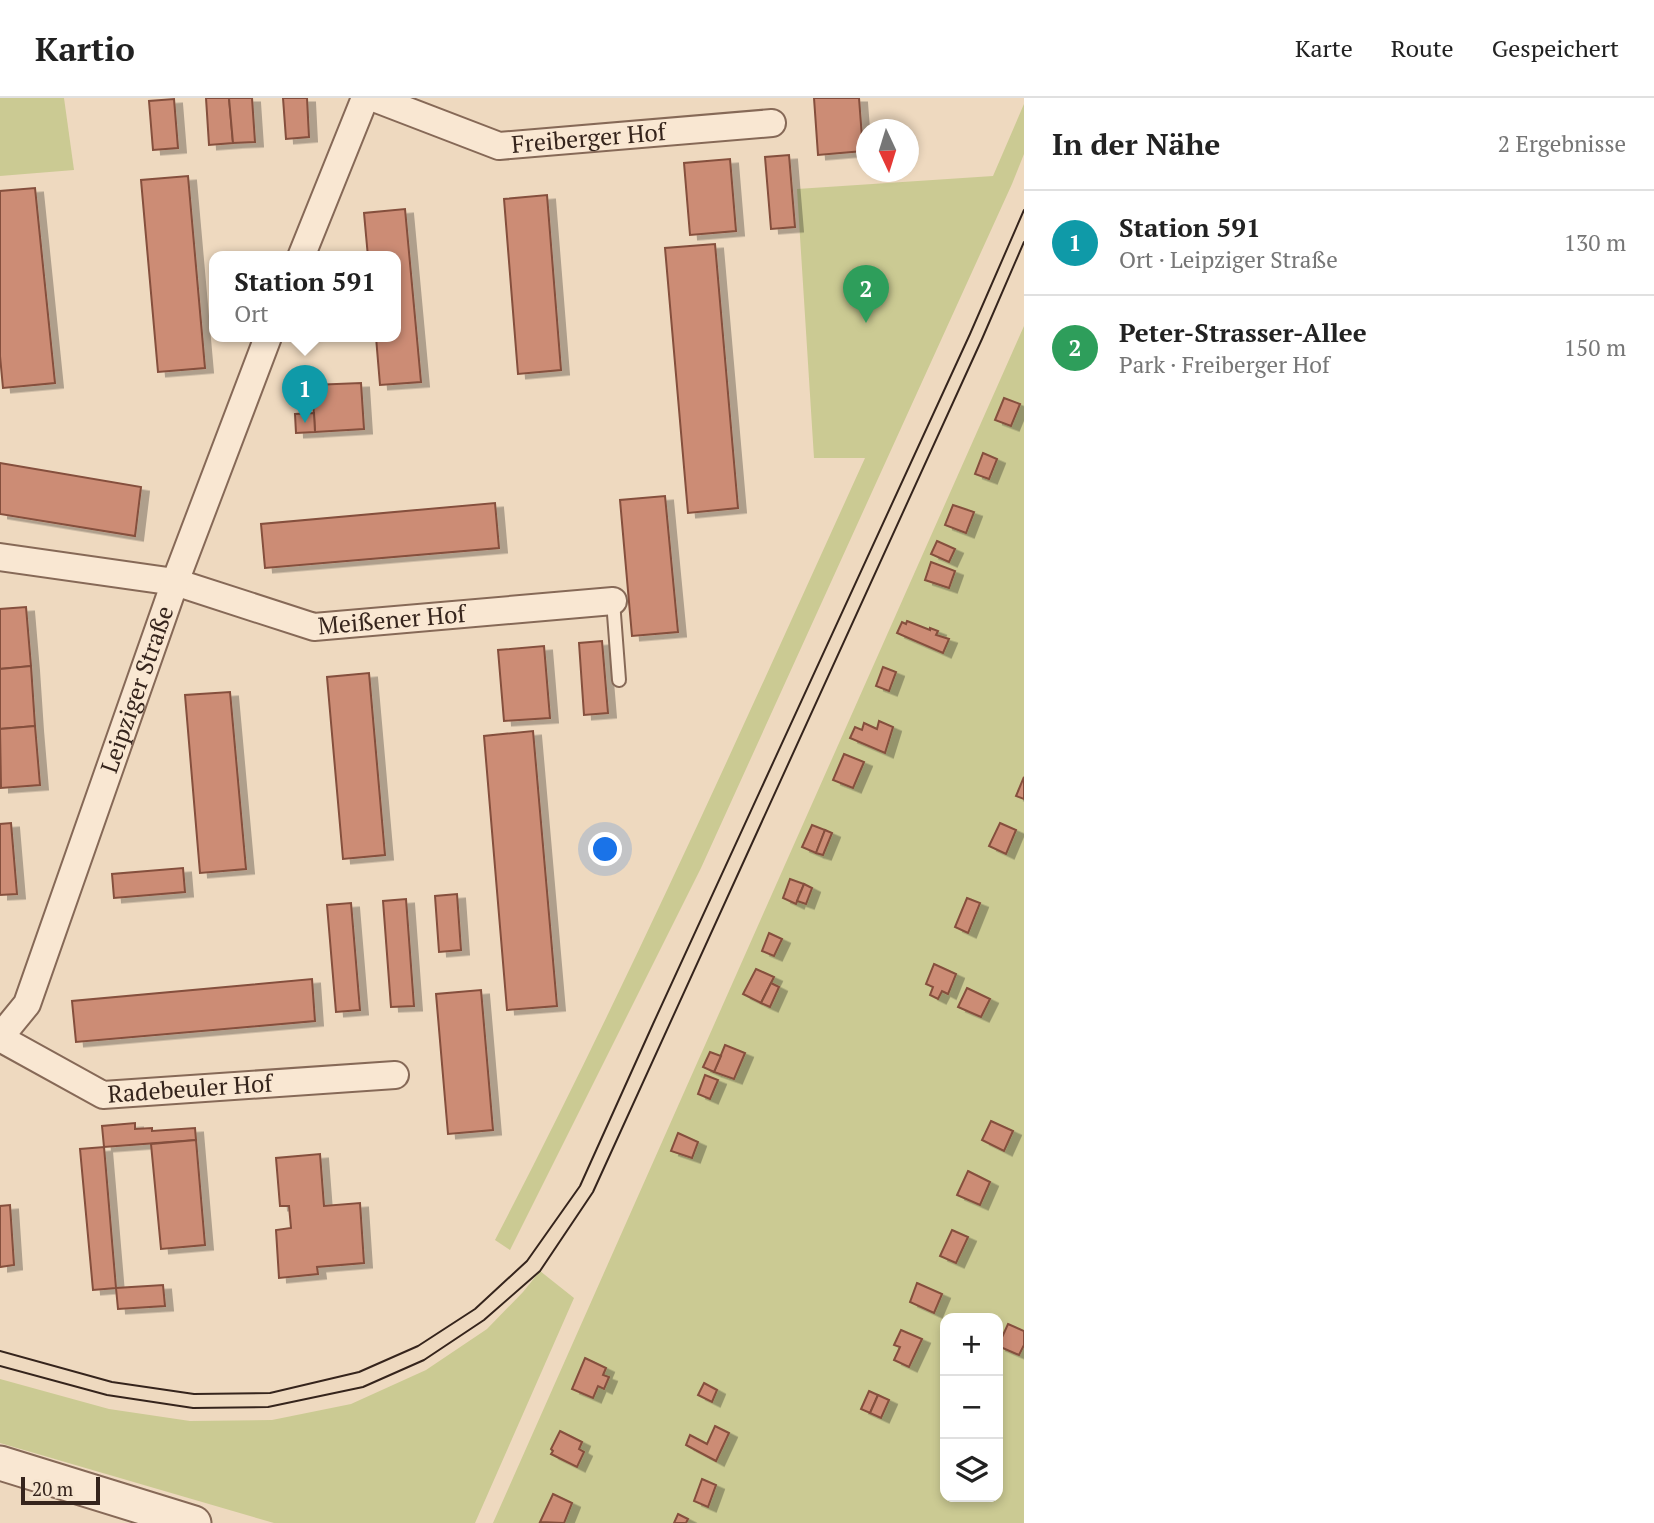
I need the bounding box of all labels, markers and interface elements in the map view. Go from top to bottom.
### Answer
text: Kartio [35,27,135,70]
text: Karte [1295,32,1353,64]
text: Route [1391,32,1454,64]
text: Gespeichert [1492,32,1619,64]
street label: Freiberger Hof [510,115,669,160]
north arrow [856,119,919,182]
text: In der Nähe [1052,124,1220,164]
text: 2 Ergebnisse [1498,128,1626,159]
text: Station 591 [1119,210,1261,244]
text: 1 [1069,227,1082,258]
text: 130 m [1564,227,1626,258]
text: Ort · Leipziger Straße [1119,244,1338,275]
popup [209,251,401,342]
text: Station 591 [234,264,376,298]
pin: 2 [843,265,889,323]
text: Ort [234,298,269,329]
text: Peter-Strasser-Allee [1119,315,1367,349]
text: 2 [1069,332,1082,363]
text: 150 m [1564,332,1626,363]
text: Park · Freiberger Hof [1119,349,1330,380]
pin: 1 [282,365,328,423]
street label: Meißener Hof [317,597,469,642]
street label: Leipziger Straße [92,601,180,777]
your location [588,832,622,866]
street label: Radebeuler Hof [107,1066,275,1110]
map controls [940,1313,1003,1502]
button: + [940,1313,1003,1376]
button: − [940,1376,1003,1439]
button: layers [940,1439,1003,1502]
scale bar [21,1474,100,1506]
text: 20 m [32,1476,73,1501]

